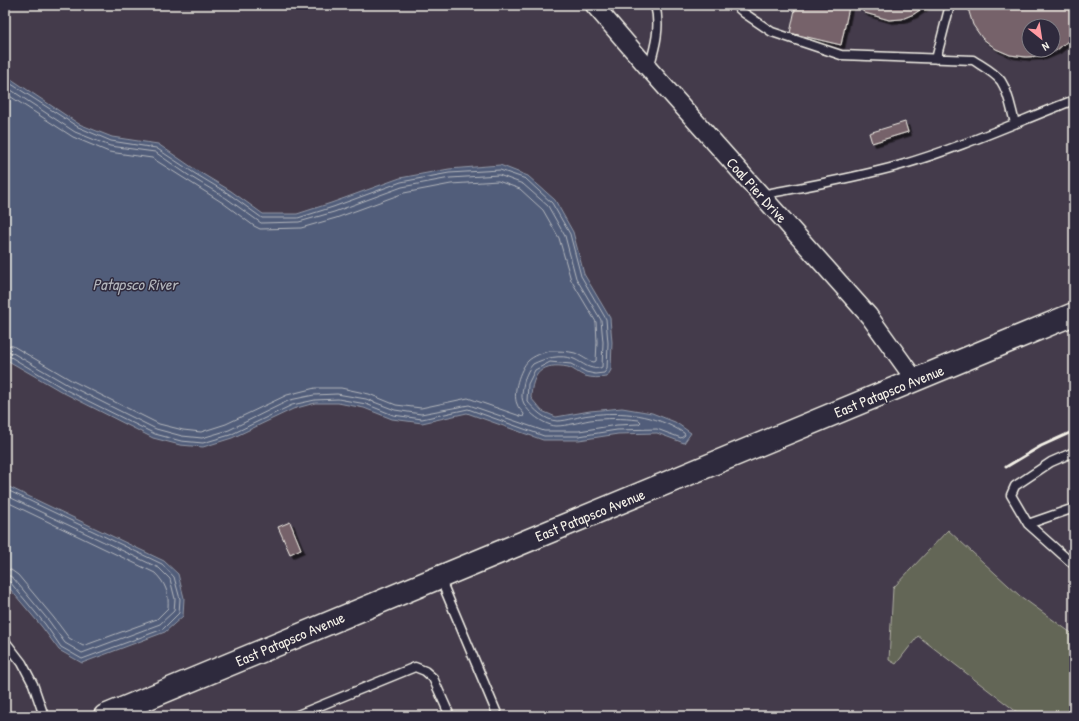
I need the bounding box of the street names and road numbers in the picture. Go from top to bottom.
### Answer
street label: Coal Pier Drive [722,153,792,227]
street label: East Patapsco Avenue [831,359,947,423]
street label: East Patapsco Avenue [532,483,648,547]
street label: East Patapsco Avenue [232,607,348,671]

